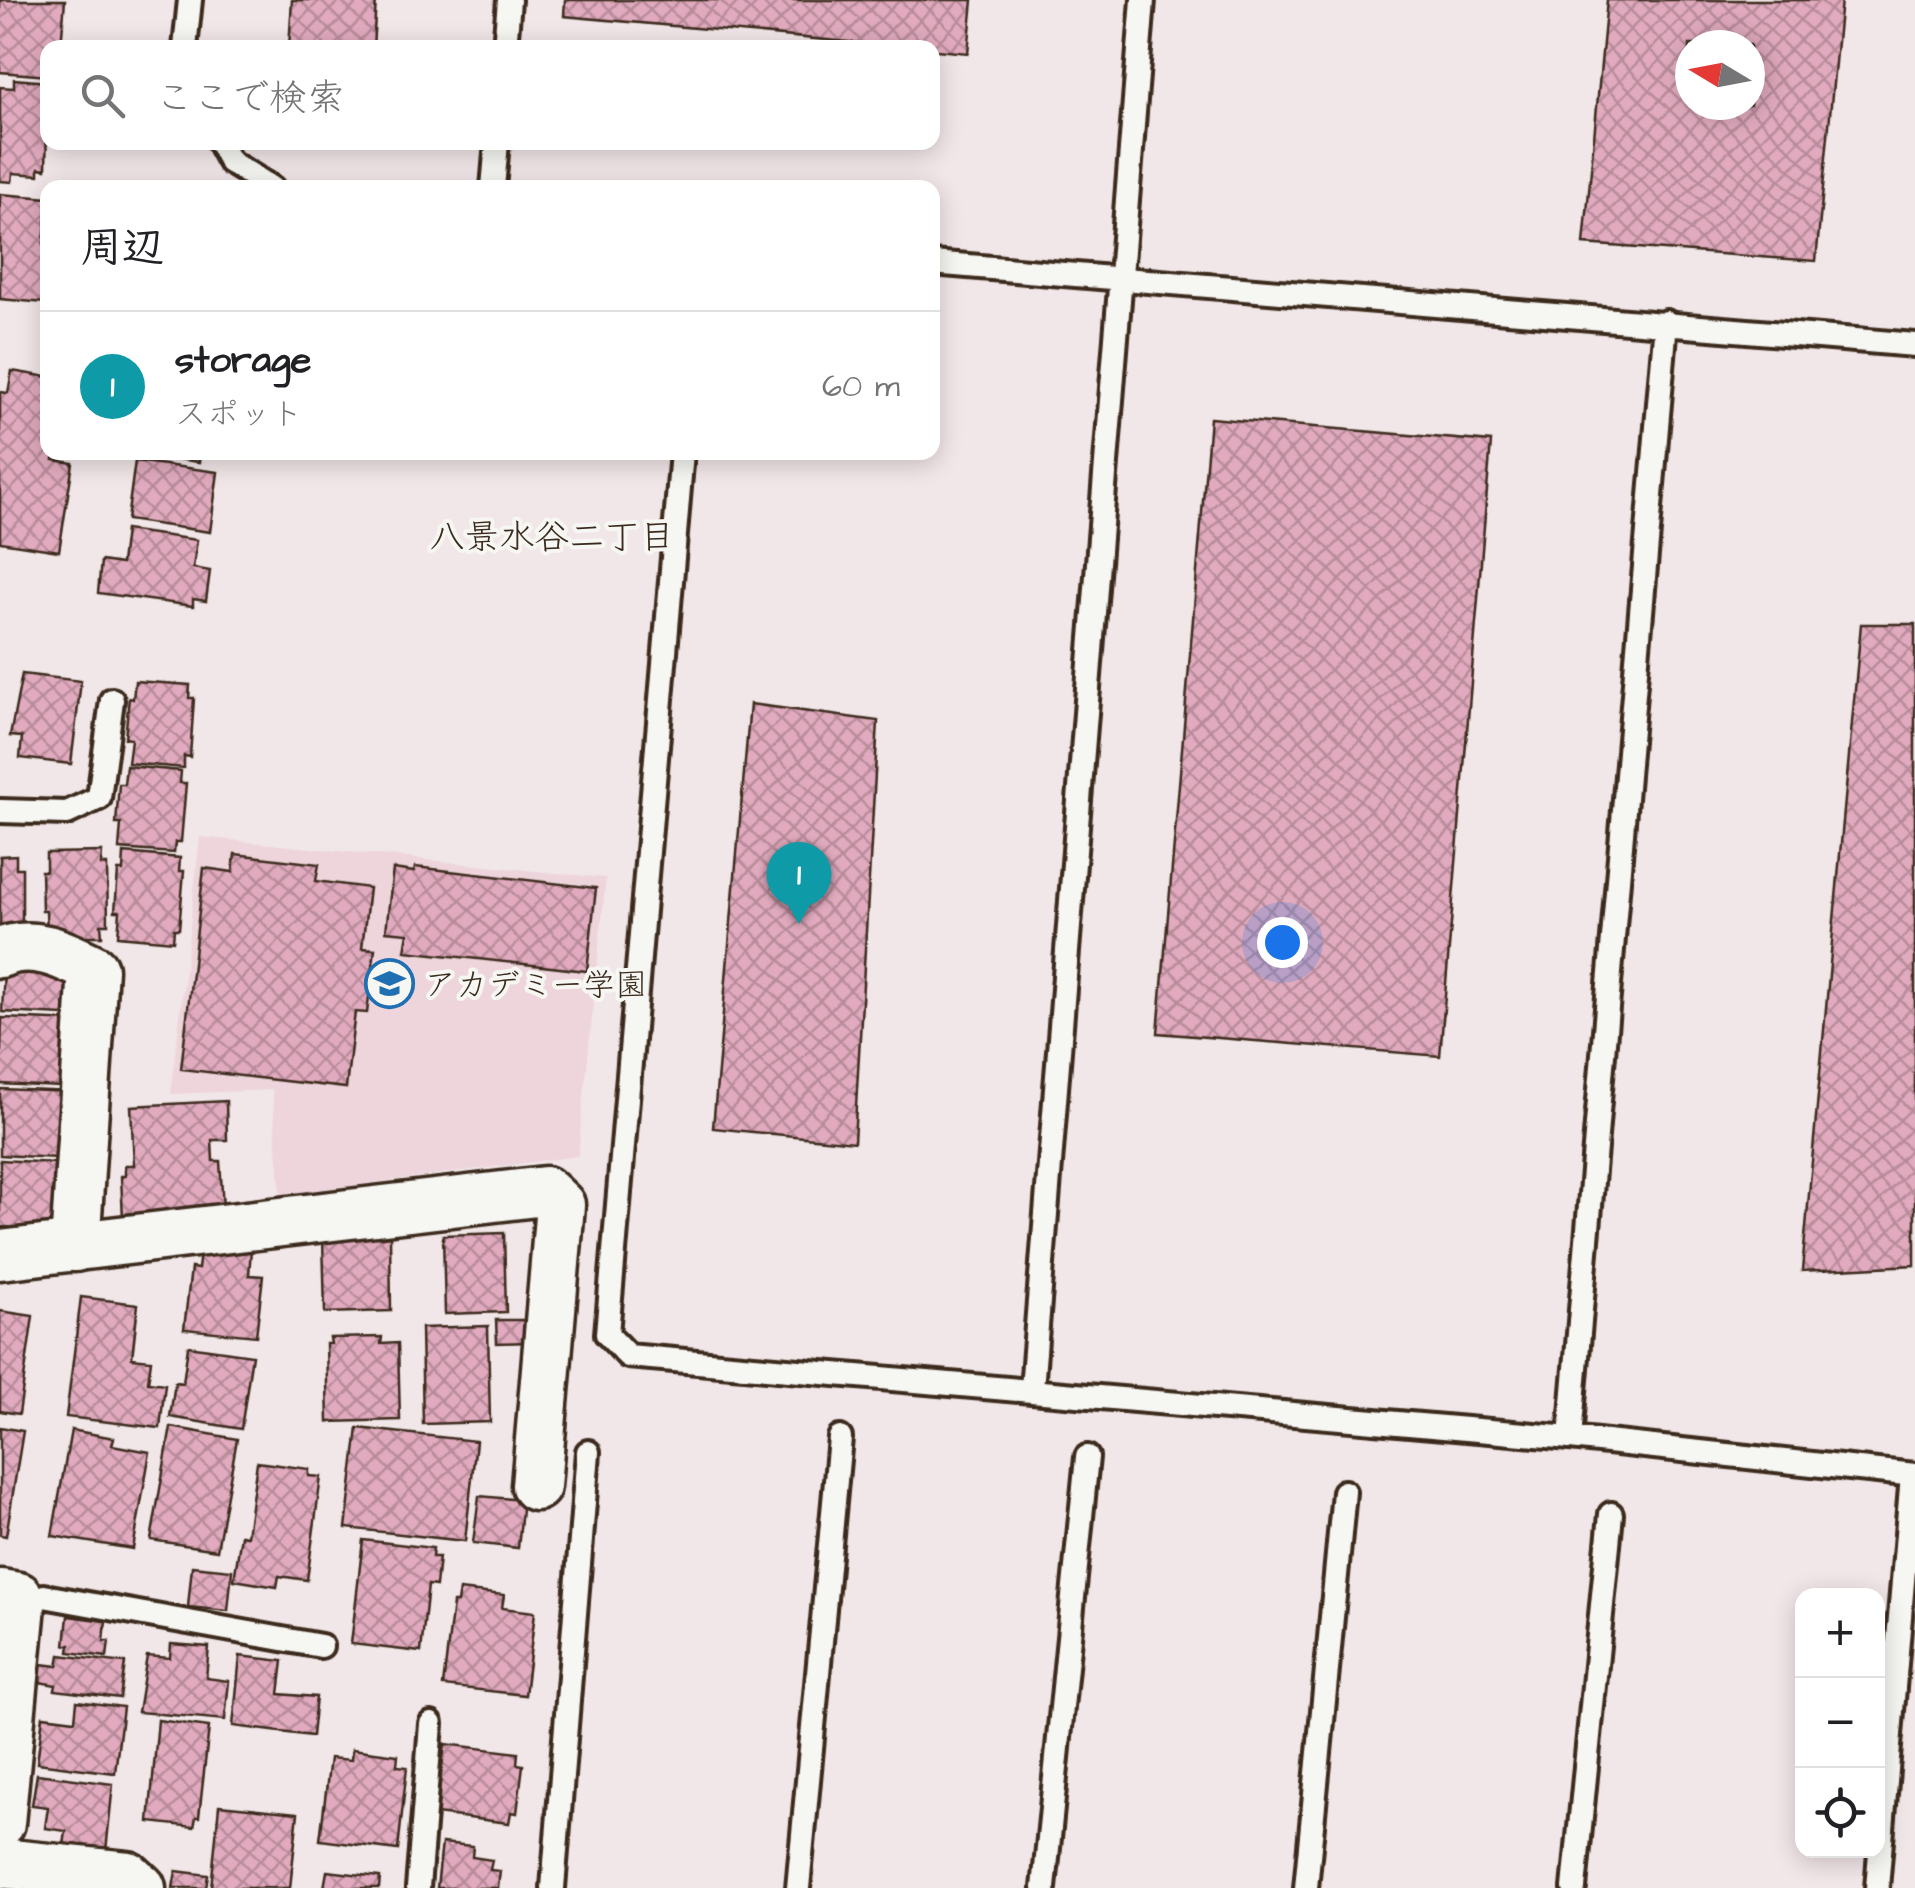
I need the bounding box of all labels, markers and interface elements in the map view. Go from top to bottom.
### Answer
north arrow [1675,30,1765,120]
search box [40,40,940,150]
icon: search [75,68,130,123]
text: ここで検索 [155,73,345,125]
text: 周辺 [80,220,164,278]
text: storage [175,335,311,387]
text: 1 [110,364,115,409]
text: 60 m [822,364,900,409]
text: スポット [175,392,303,437]
district label: 八景水谷二丁目 [429,513,675,562]
pin: 1 [766,842,832,924]
your location [1257,917,1308,968]
school or university icon: アカデミー学園 [363,958,415,1010]
place label: アカデミー学園 [424,963,647,1008]
map controls [1795,1588,1885,1858]
button: + [1795,1588,1885,1678]
button: − [1795,1678,1885,1768]
button: locate [1795,1768,1885,1858]

